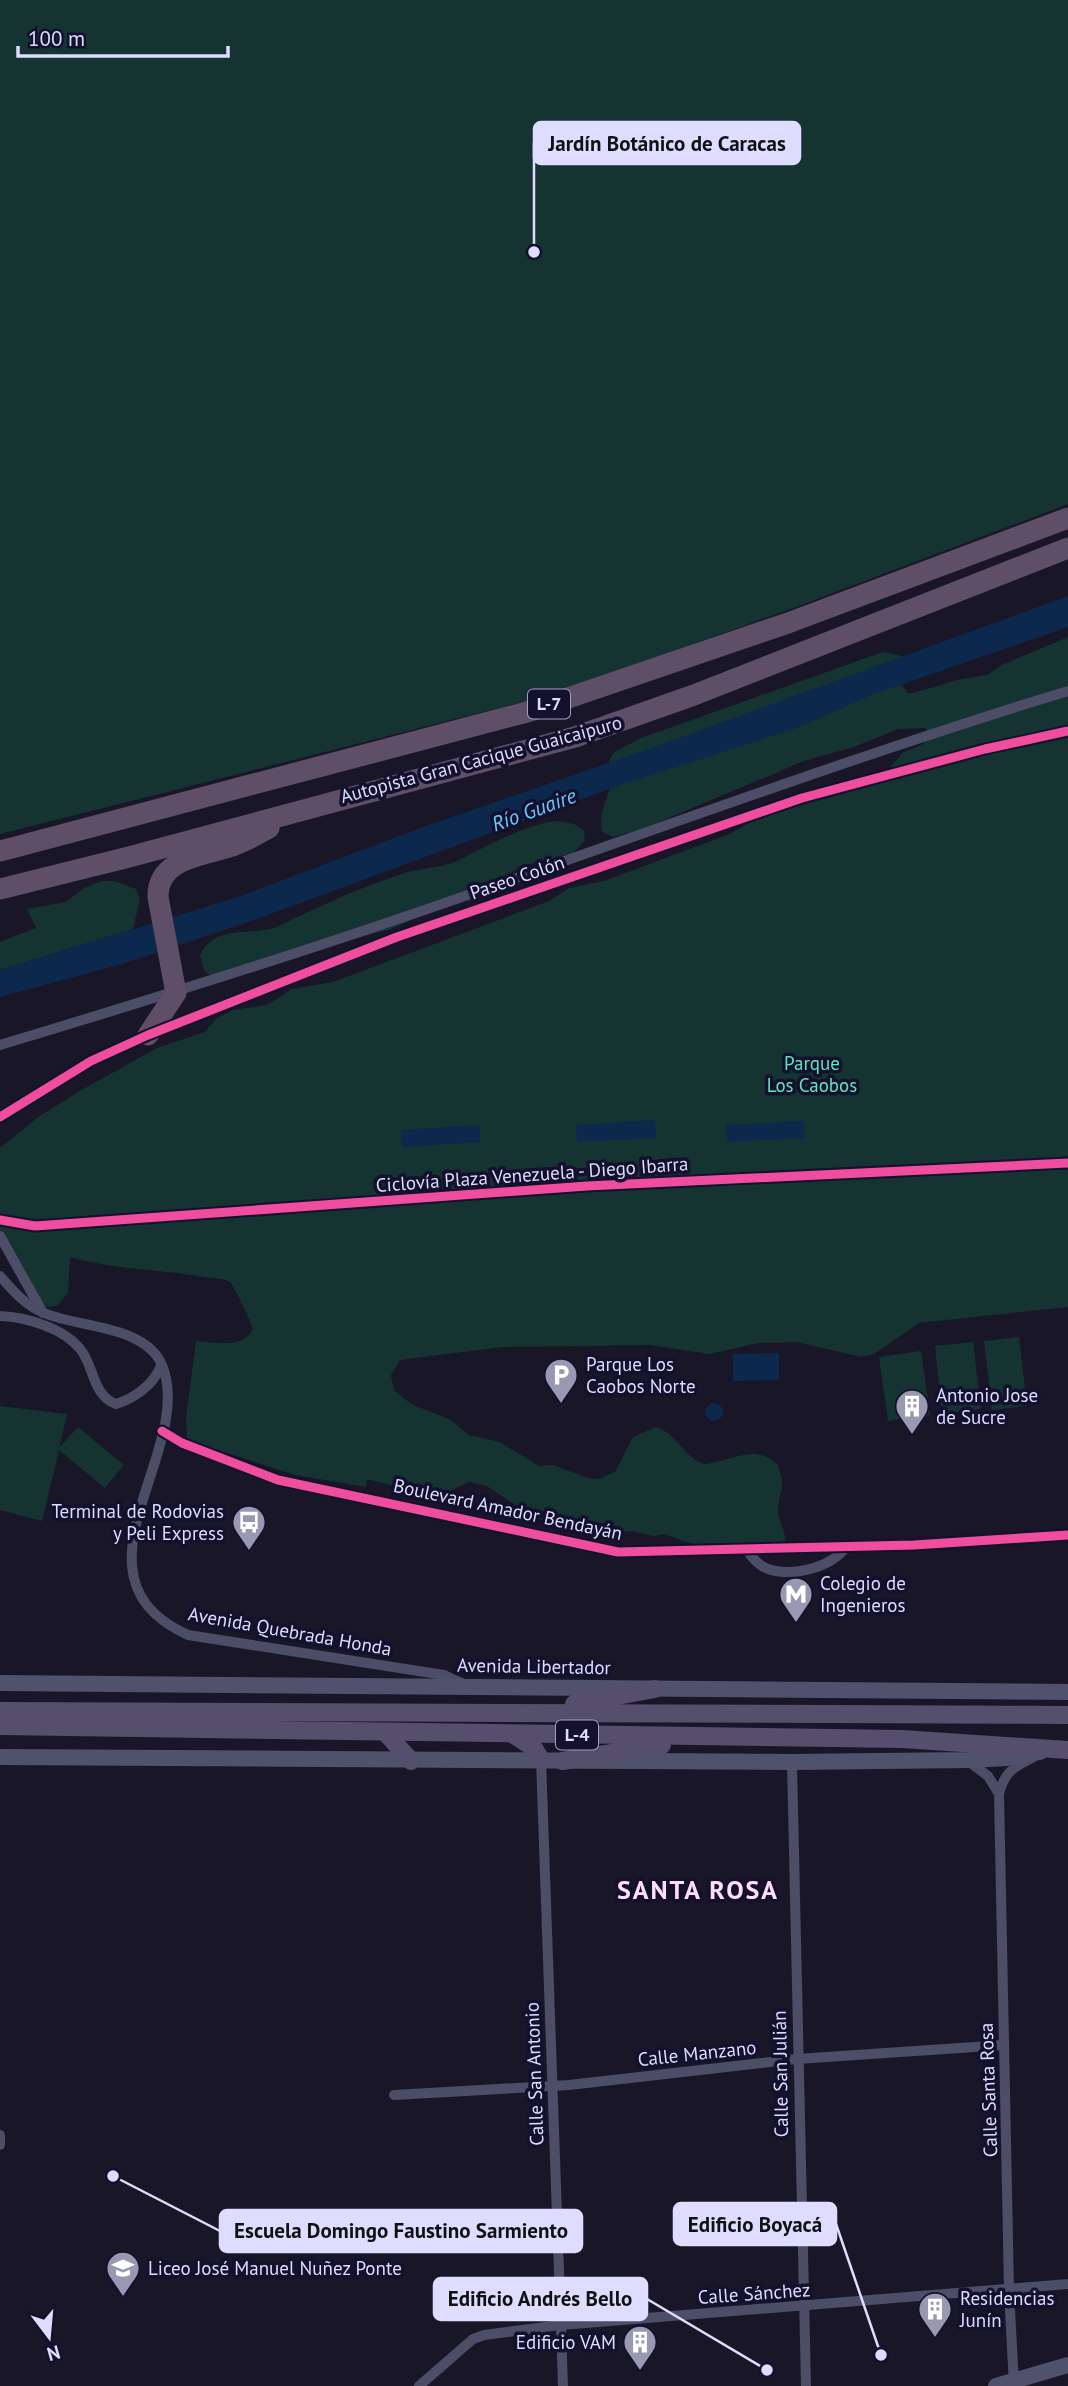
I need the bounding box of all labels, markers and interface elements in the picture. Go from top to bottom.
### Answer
scale bar [18,14,228,58]
text: 100 m [28,25,85,52]
callout: Jardín Botánico de Caracas [534,122,800,164]
text: Jardín Botánico de Caracas [547,130,786,157]
road number: L-7 [528,690,570,718]
street label: Autopista Gran Cacique Guaicaipuro [338,710,624,808]
water label: Río Guaire [488,782,580,837]
street label: Paseo Colón [466,850,568,904]
park label: Parque Los Caobos [767,1051,857,1097]
street label: Ciclovía Plaza Venezuela - Diego Ibarra [375,1151,689,1197]
place label: Parque Los Caobos Norte [586,1352,696,1398]
parking icon: Parque Los Caobos Norte [542,1356,580,1405]
place label: Antonio Jose de Sucre [936,1383,1038,1429]
building icon: Antonio Jose de Sucre [893,1387,931,1436]
street label: Boulevard Amador Bendayán [391,1473,625,1545]
place label: Terminal de Rodovias y Peli Express [51,1499,224,1545]
bus stop icon: Terminal de Rodovias y Peli Express [230,1503,268,1552]
place label: Colegio de Ingenieros [820,1571,906,1617]
metro station icon: Colegio de Ingenieros [777,1575,815,1624]
street label: Avenida Quebrada Honda [186,1601,394,1661]
street label: Avenida Libertador [457,1653,612,1679]
road number: L-4 [556,1720,598,1750]
district label: SANTA ROSA [617,1873,779,1906]
street label: Calle San Antonio [519,2002,549,2146]
street label: Calle San Julián [767,2010,793,2138]
street label: Calle Santa Rosa [974,2022,1002,2158]
street label: Calle Manzano [637,2035,757,2071]
callout: Edificio Boyacá [674,2203,836,2245]
callout: Escuela Domingo Faustino Sarmiento [220,2210,582,2252]
text: Edificio Boyacá [688,2211,822,2238]
text: Escuela Domingo Faustino Sarmiento [234,2217,568,2244]
school or university icon: Liceo José Manuel Nuñez Ponte [104,2249,142,2298]
place label: Liceo José Manuel Nuñez Ponte [148,2256,402,2280]
street label: Calle Sánchez [697,2277,811,2309]
callout: Edificio Andrés Bello [434,2278,647,2320]
text: Edificio Andrés Bello [448,2285,632,2312]
place label: Residencias Junín [959,2286,1055,2332]
building icon: Residencias Junín [916,2290,954,2339]
north arrow [14,2302,84,2372]
building icon: Edificio VAM [621,2323,659,2372]
place label: Edificio VAM [516,2330,616,2354]
text: N [44,2340,63,2367]

